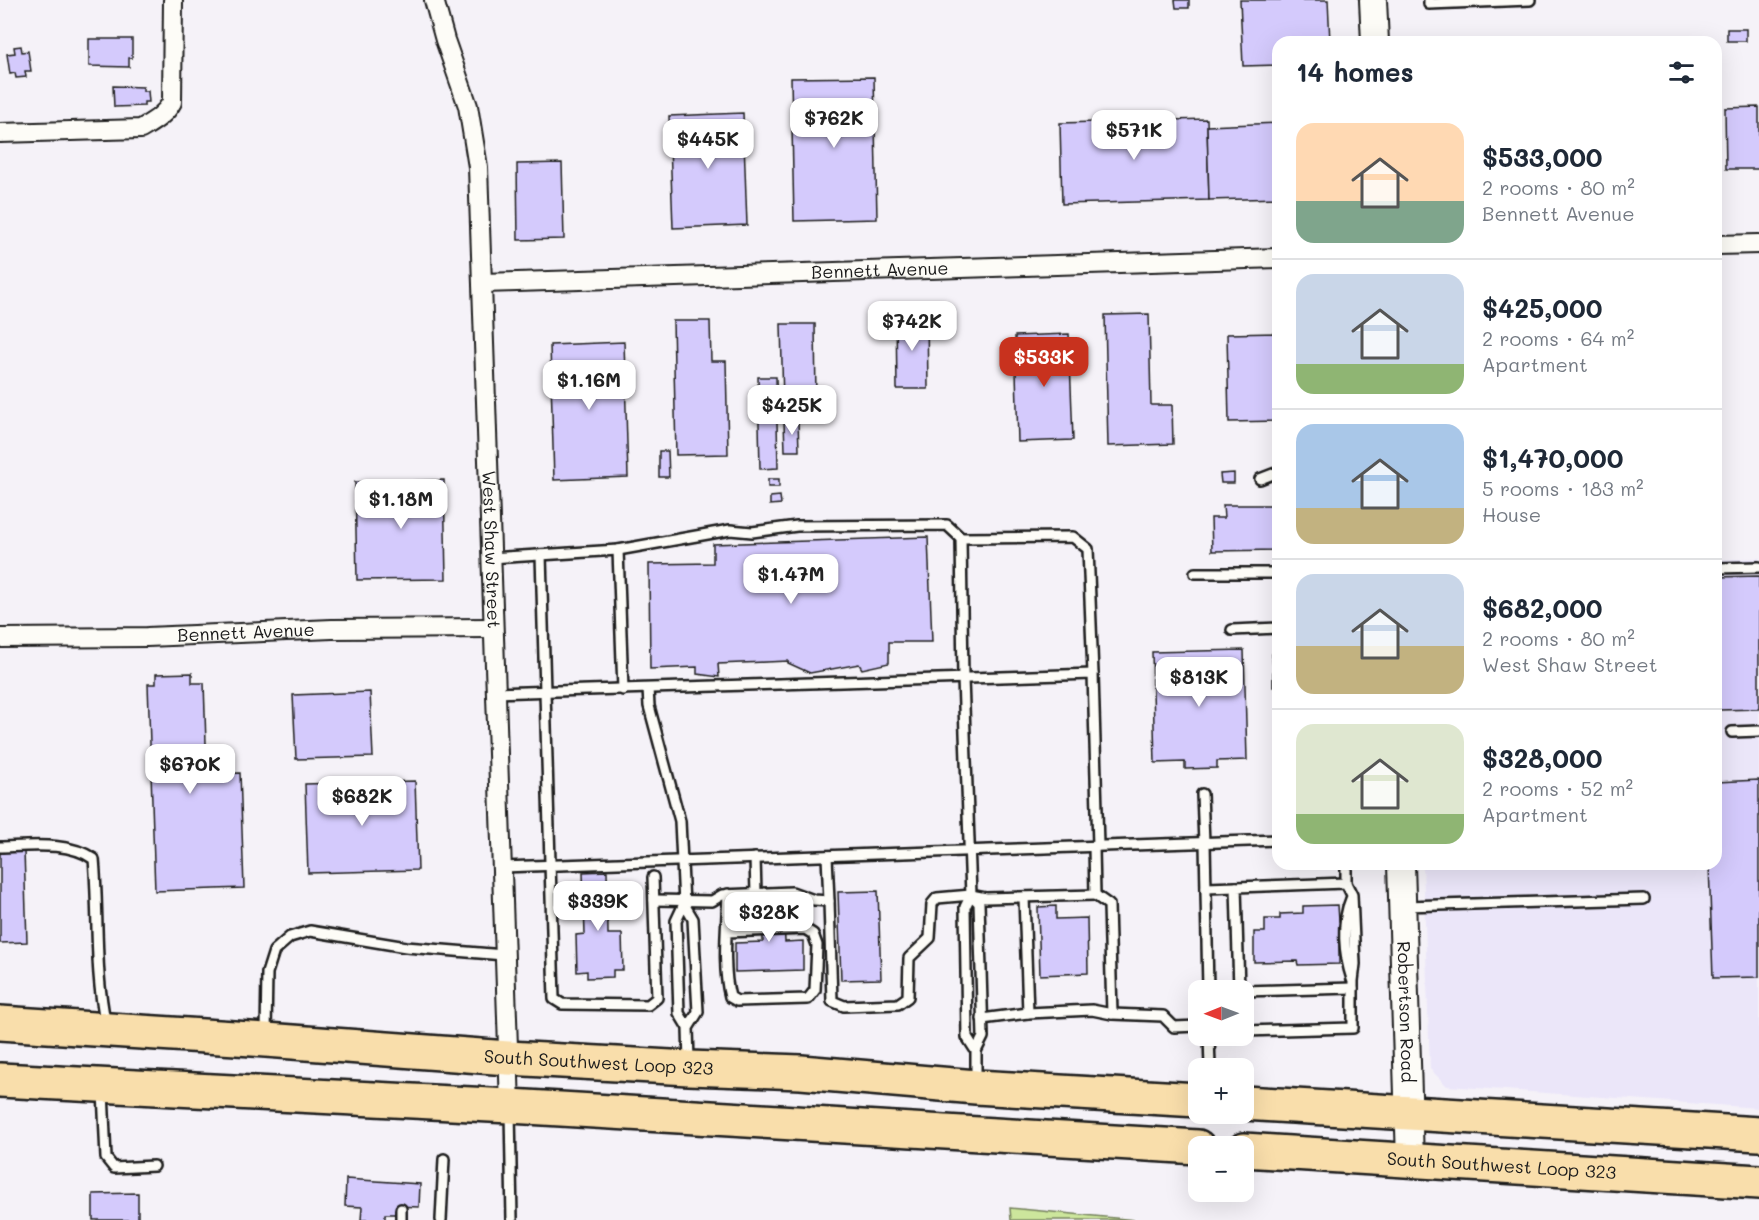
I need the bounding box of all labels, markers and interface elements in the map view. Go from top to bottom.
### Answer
text: 14 homes [1296,55,1414,89]
icon: filters [1665,56,1698,89]
pin: $762K [792,98,876,149]
text: $762K [804,104,864,130]
pin: $571K [1092,110,1176,161]
text: $571K [1105,116,1163,142]
pin: $445K [666,119,750,170]
text: $445K [677,125,739,151]
text: $533,000 [1482,140,1603,174]
icon: home [1344,147,1416,219]
text: 2 rooms · 80 m² [1482,174,1635,200]
text: Bennett Avenue [1482,200,1635,226]
street label: Bennett Avenue [811,255,949,284]
text: $425,000 [1482,291,1602,325]
icon: home [1344,298,1416,370]
pin: $742K [870,301,954,352]
text: $742K [882,307,942,333]
text: 2 rooms · 64 m² [1482,325,1634,351]
pin: $533K [1002,337,1086,388]
text: $533K [1013,343,1075,369]
text: Apartment [1482,351,1588,377]
pin: $1.16M [540,360,638,411]
text: $1.16M [557,366,621,392]
pin: $425K [750,385,834,436]
text: $425K [761,391,823,417]
text: $1,470,000 [1482,441,1623,475]
icon: home [1344,448,1416,520]
street label: West Shaw Street [477,470,507,629]
text: 5 rooms · 183 m² [1482,475,1644,501]
pin: $1.18M [352,479,450,530]
text: $1.18M [369,485,433,511]
text: House [1482,501,1541,527]
pin: $1.47M [742,554,840,605]
text: $1.47M [757,560,825,586]
text: $682,000 [1482,591,1603,625]
icon: home [1344,598,1416,670]
street label: Bennett Avenue [177,617,315,647]
text: 2 rooms · 80 m² [1482,625,1635,651]
text: West Shaw Street [1482,651,1657,677]
pin: $813K [1157,657,1241,708]
text: $813K [1170,663,1228,689]
text: $328,000 [1482,741,1602,775]
pin: $670K [148,744,232,795]
icon: home [1344,748,1416,820]
text: $670K [159,750,221,776]
text: 2 rooms · 52 m² [1482,775,1633,801]
pin: $682K [320,776,404,827]
text: $682K [331,782,393,808]
text: Apartment [1482,801,1588,827]
pin: $339K [556,881,640,932]
text: $339K [567,887,629,913]
pin: $328K [727,892,811,943]
text: $328K [738,898,800,924]
street label: Robertson Road [1392,941,1421,1083]
north arrow [1188,980,1254,1046]
map controls [1188,980,1254,1202]
street label: South Southwest Loop 323 [483,1043,714,1080]
button: + [1188,1058,1254,1124]
button: − [1188,1136,1254,1202]
street label: South Southwest Loop 323 [1386,1146,1617,1184]

